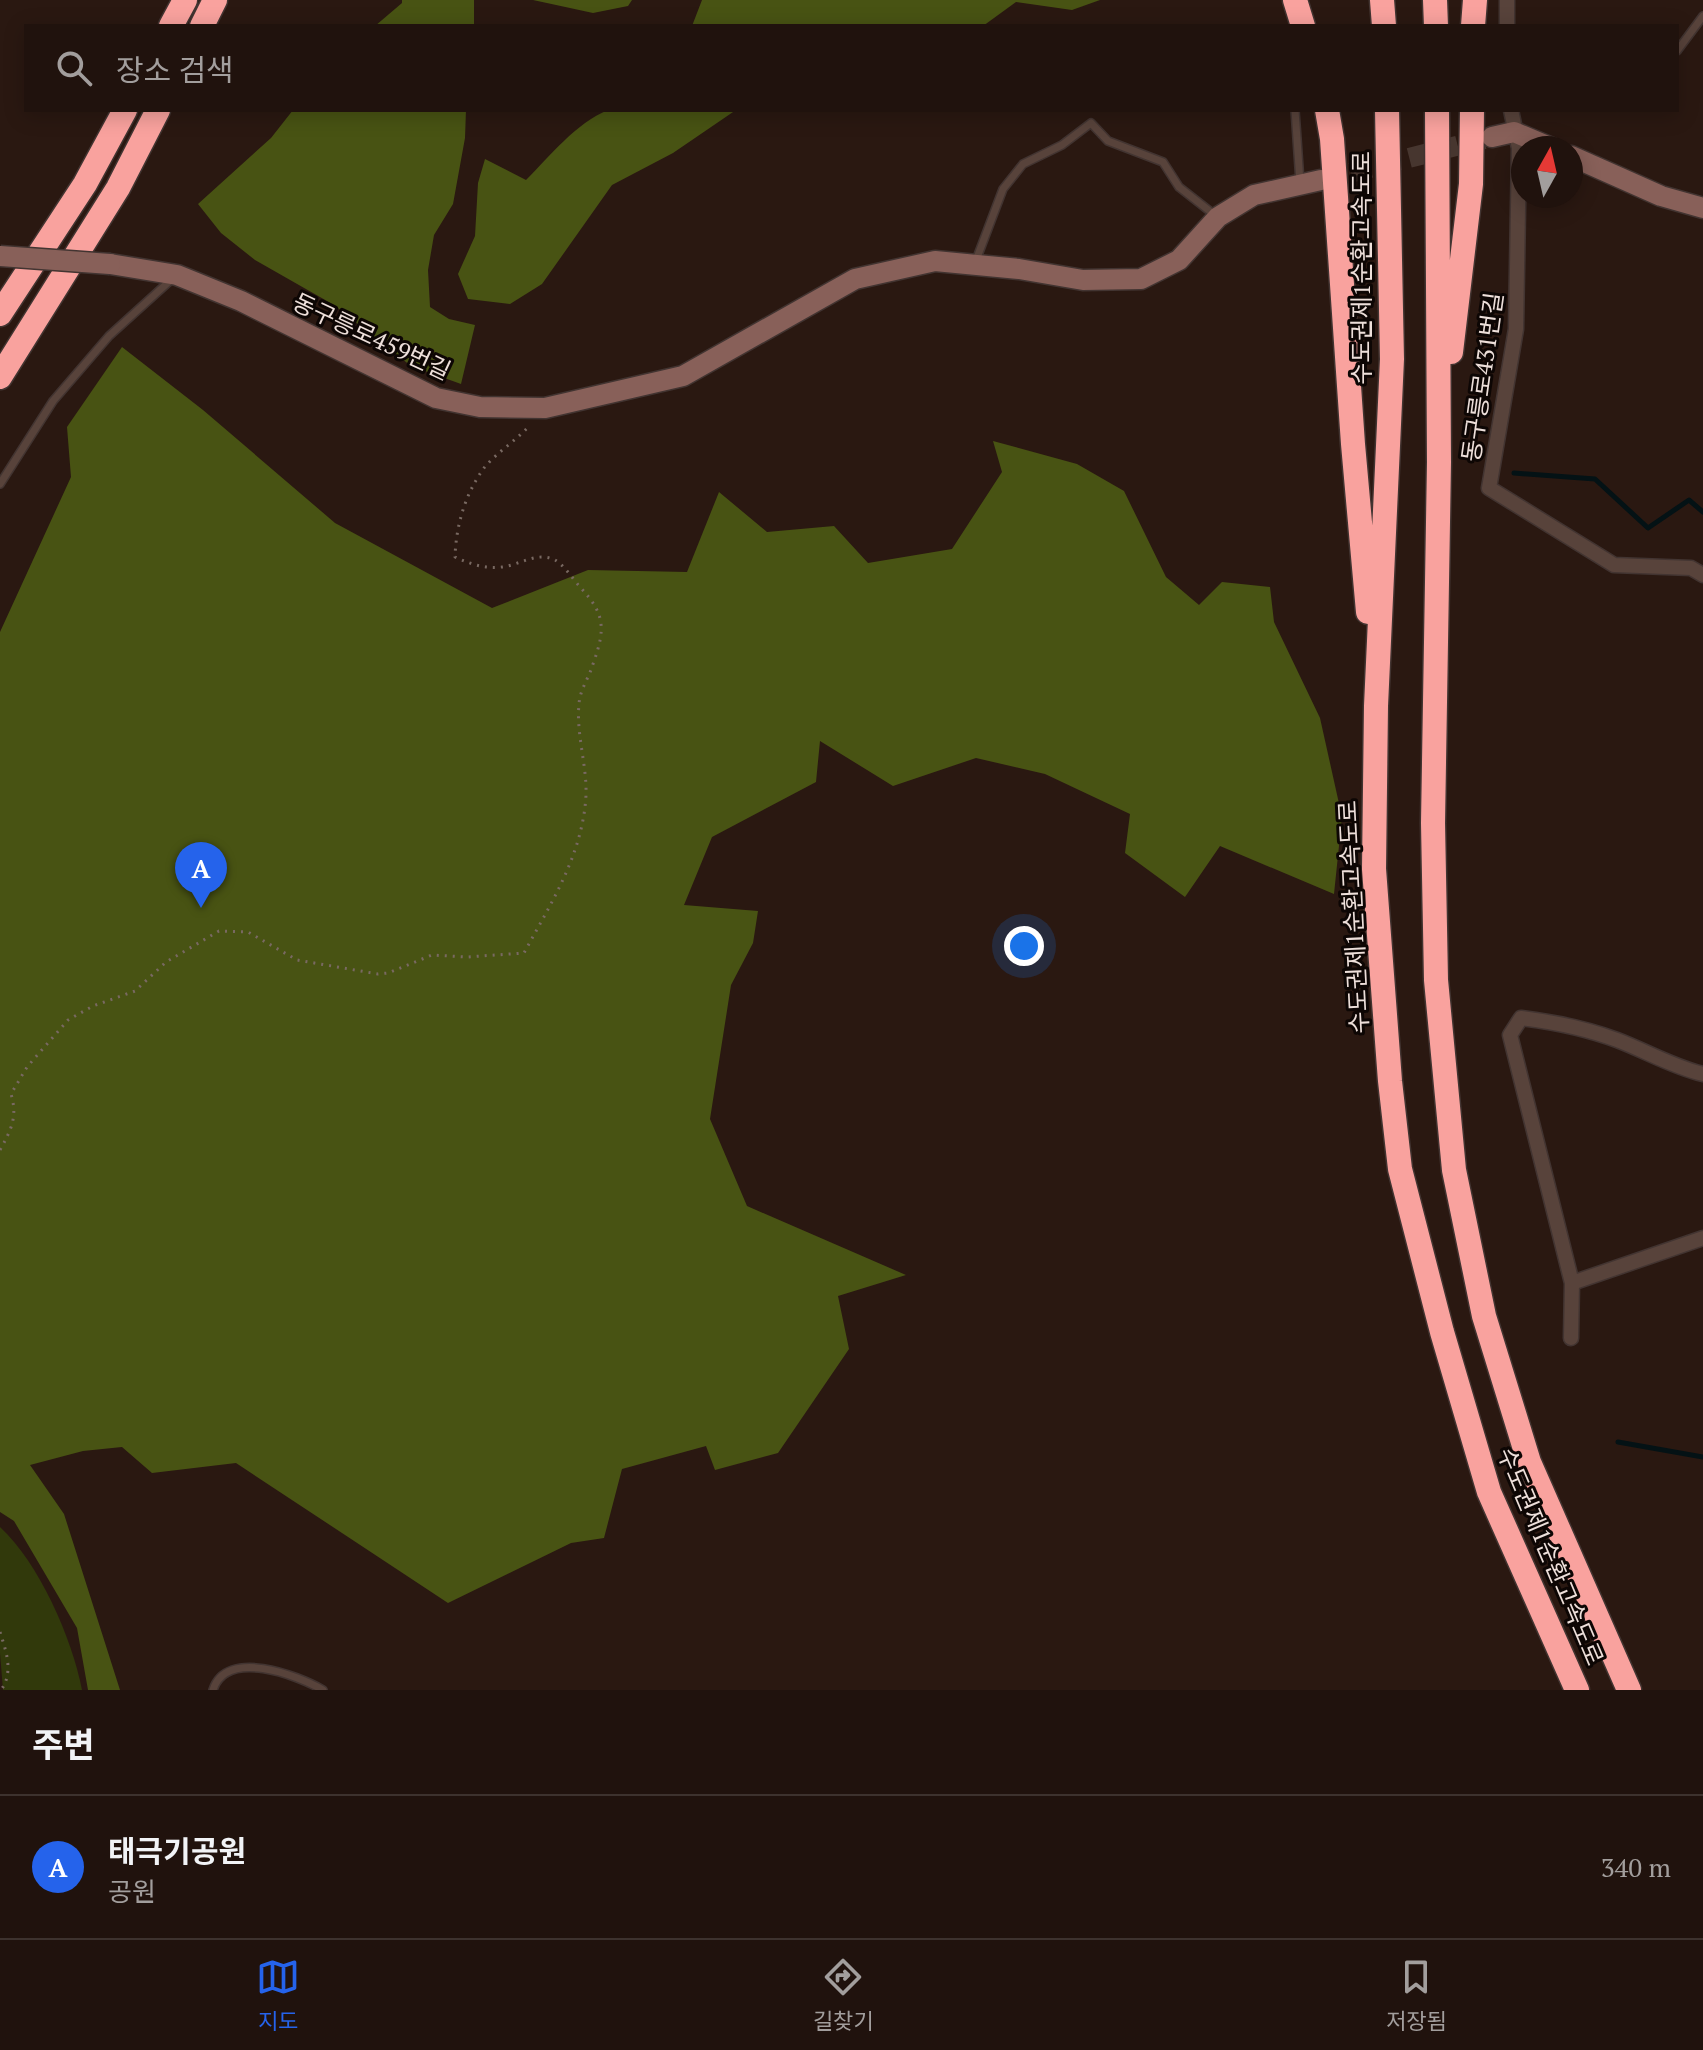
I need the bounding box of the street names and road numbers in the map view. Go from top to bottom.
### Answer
street label: 수도권제1순환고속도로 [1345,151,1377,385]
street label: 동구릉로459번길 [288,285,456,387]
street label: 동구릉로431번길 [1454,290,1510,464]
street label: 수도권제1순환고속도로 [1331,800,1375,1034]
street label: 수도권제1순환고속도로 [1491,1442,1611,1670]

